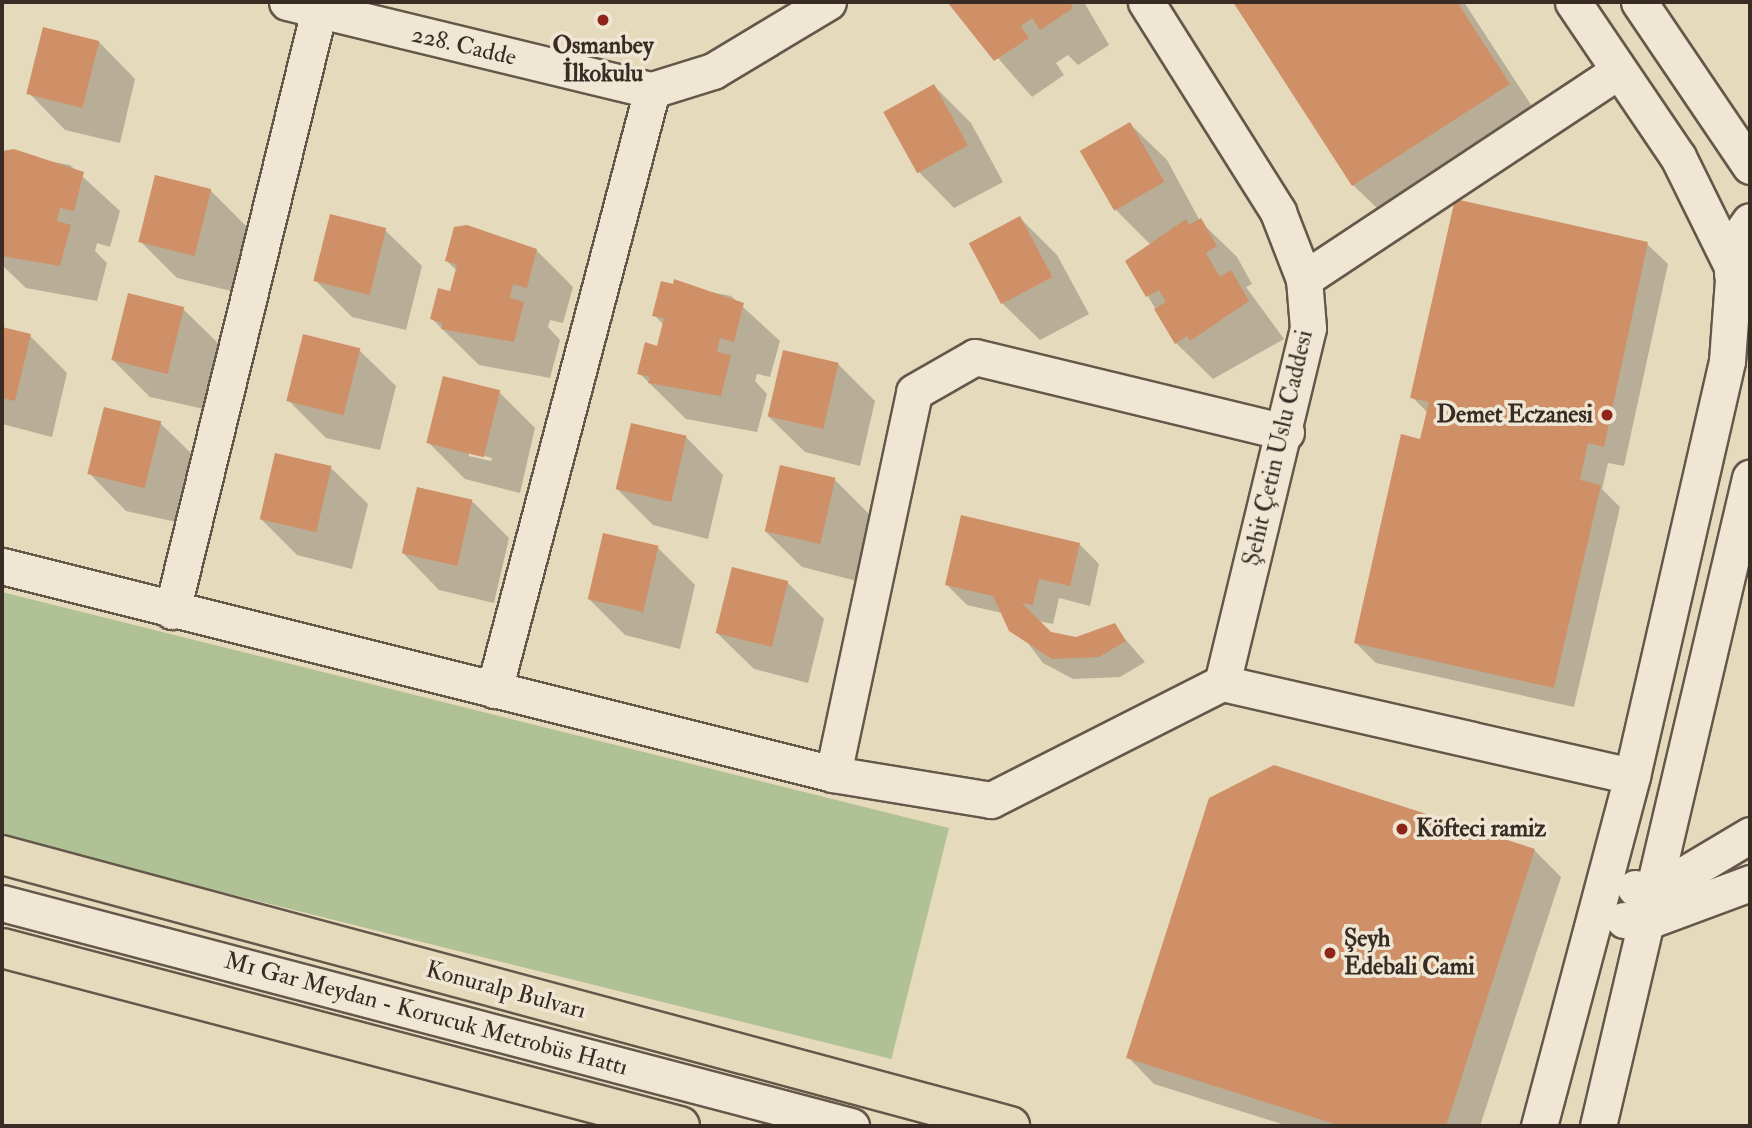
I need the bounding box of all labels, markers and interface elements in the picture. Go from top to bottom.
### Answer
marker: Osmanbey İlkokulu [595,12,611,28]
street label: 228. Cadde [409,20,519,72]
place label: Osmanbey İlkokulu [553,32,653,88]
street label: Şehit Çetin Uslu Caddesi [1237,327,1319,569]
place label: Demet Eczanesi [1437,401,1593,429]
marker: Demet Eczanesi [1599,407,1615,423]
place label: Köfteci ramiz [1416,815,1546,843]
marker: Köfteci ramiz [1394,821,1410,837]
place label: Şeyh Edebali Cami [1344,925,1475,981]
marker: Şeyh Edebali Cami [1322,945,1338,961]
street label: M1 Gar Meydan - Korucuk Metrobüs Hattı [221,946,631,1082]
street label: Konuralp Bulvarı [423,955,589,1025]

